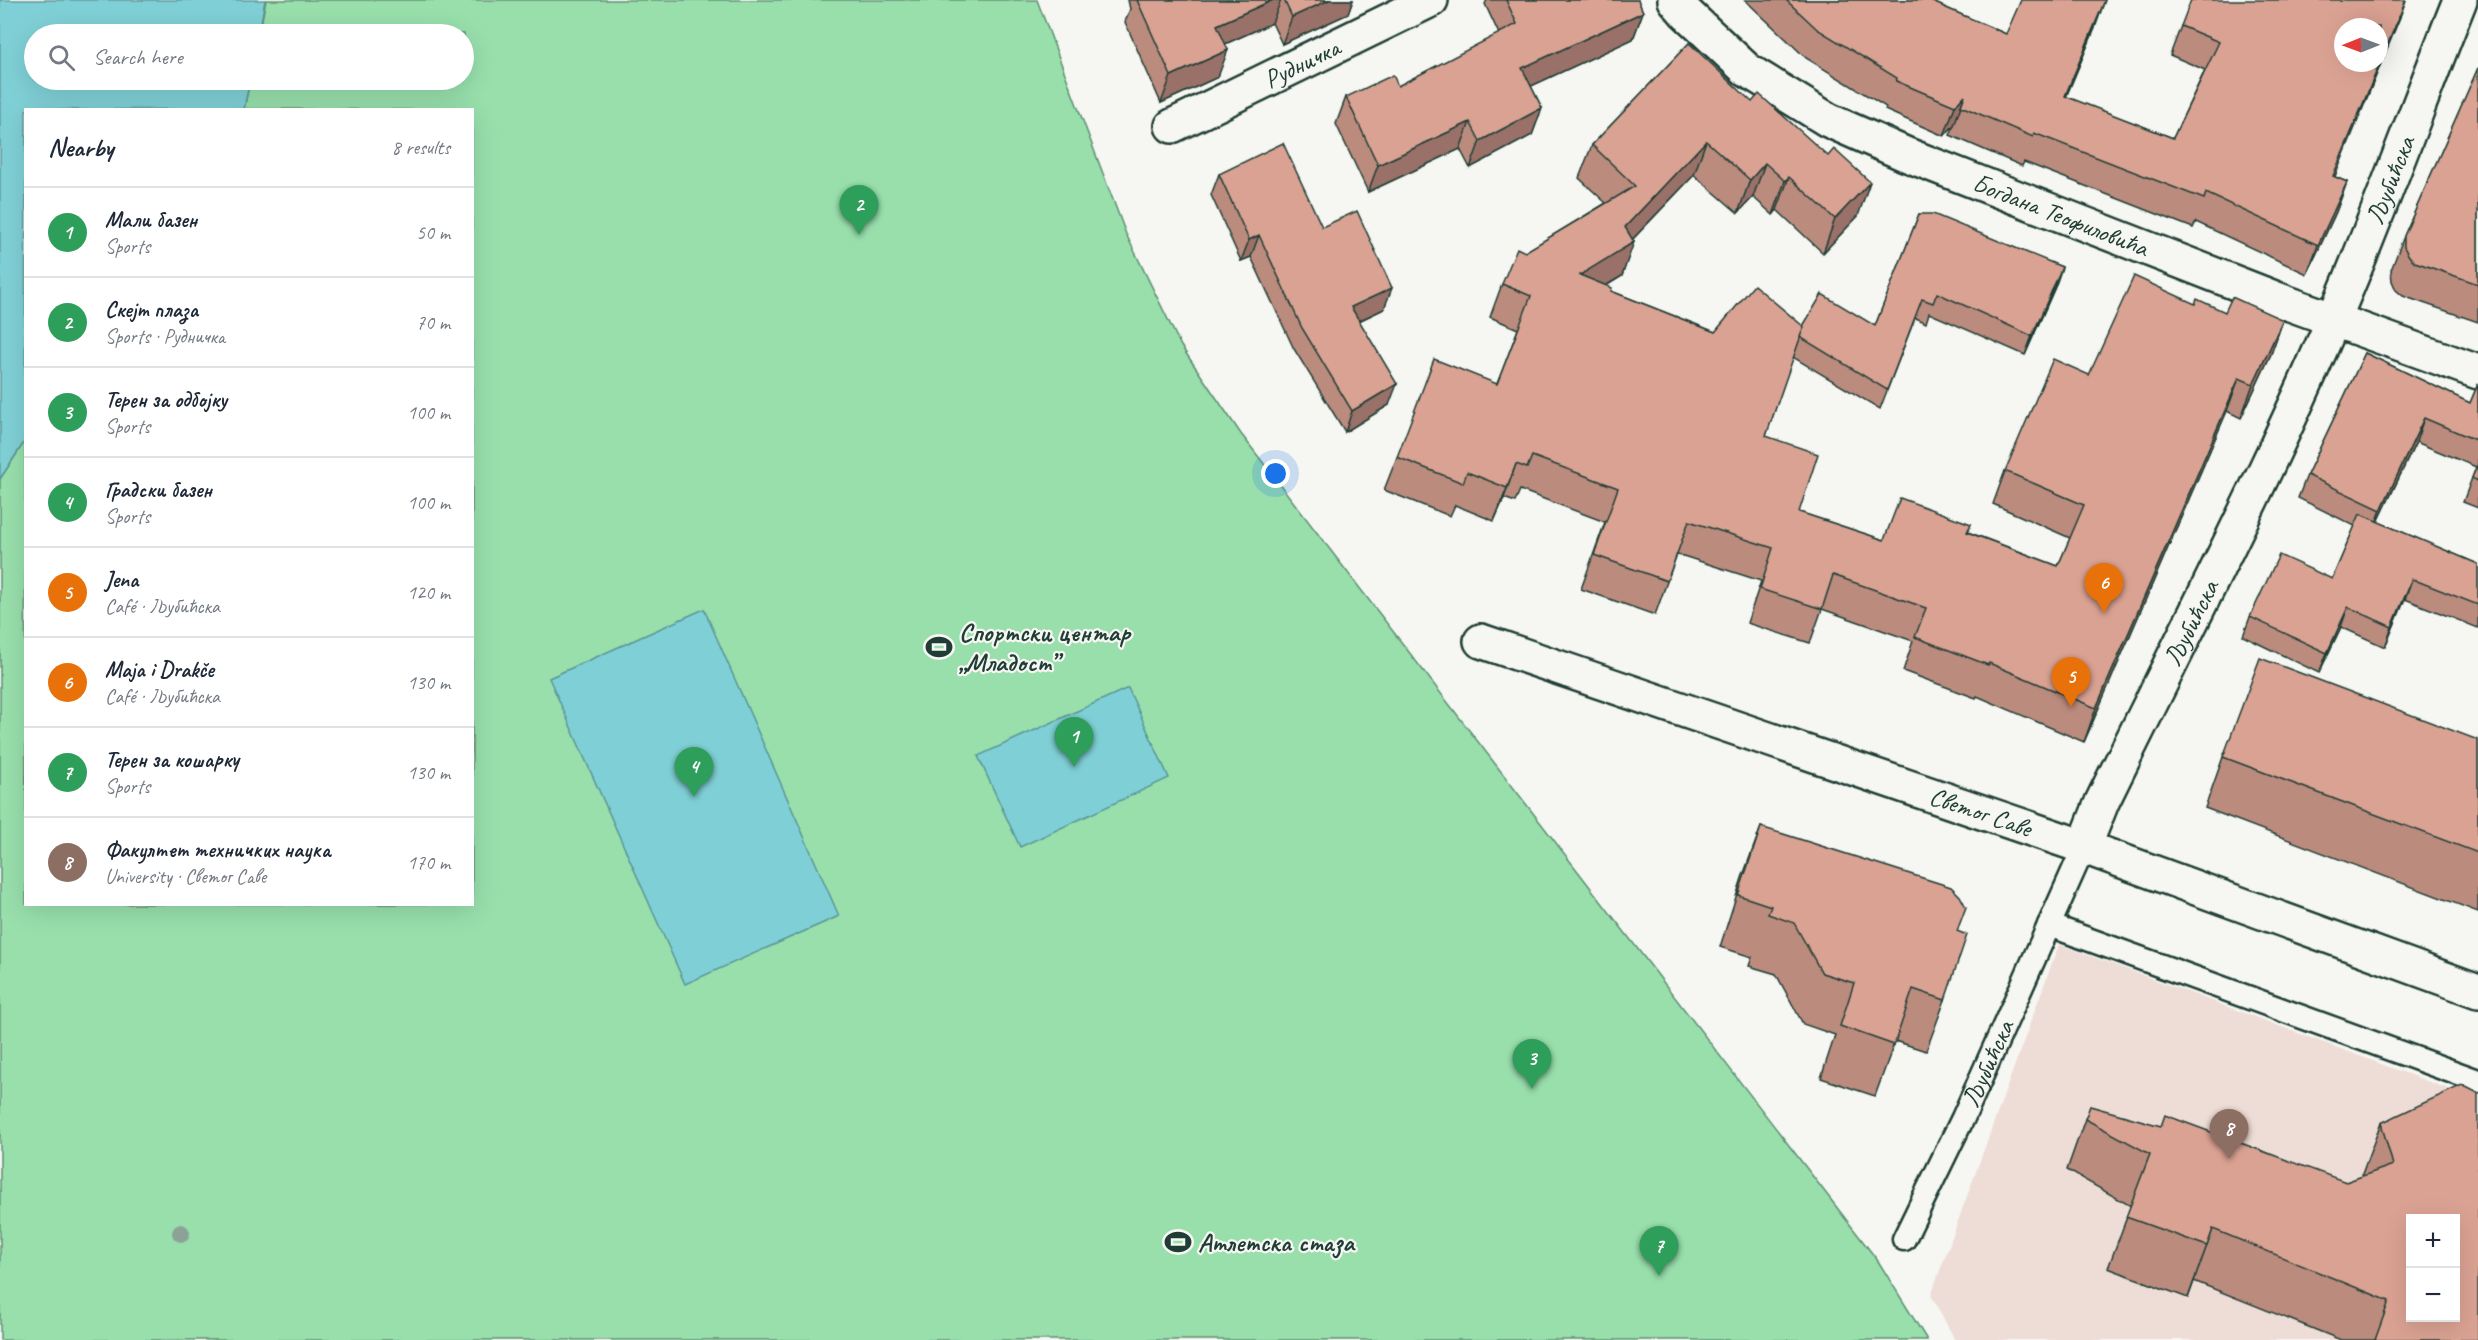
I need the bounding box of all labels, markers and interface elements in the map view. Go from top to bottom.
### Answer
north arrow [2334,18,2388,72]
search box [24,24,474,90]
street label: Рудничка [1258,30,1347,96]
icon: search [45,41,78,74]
text: Search here [93,43,183,71]
street label: Љубићска [2358,130,2423,229]
text: Nearby [48,131,113,164]
text: 8 results [391,135,450,160]
street label: Богдана Теофиловића [1968,166,2155,265]
pin: 2 [840,186,878,235]
text: Мали базен [105,206,197,234]
text: 1 [63,220,72,245]
text: 50 m [416,220,450,245]
text: Sports [105,234,150,259]
text: Скејт плаза [105,296,198,324]
text: 2 [63,310,72,335]
text: 70 m [416,310,450,335]
text: Sports · Рудничка [105,324,225,349]
text: Терен за одбојку [105,386,227,414]
text: 3 [63,400,72,425]
text: 100 m [407,400,450,425]
text: Sports [105,414,150,439]
your location [1261,459,1290,488]
text: Градски базен [105,476,212,504]
text: 4 [63,490,72,515]
text: 100 m [407,490,450,515]
text: Sports [105,504,150,529]
pin: 6 [2084,564,2124,613]
text: Jena [105,566,138,594]
street label: Љубићска [2156,573,2227,672]
text: 5 [63,580,72,605]
text: 120 m [407,580,450,605]
text: Café · Љубићска [105,594,220,619]
place label: Спортски центар „Младост” [959,616,1132,679]
sports icon: Спортски центар „Младост” [924,632,954,662]
text: Maja i Drakče [105,656,214,684]
pin: 5 [2052,658,2090,707]
text: 6 [63,670,72,695]
text: 130 m [407,670,450,695]
text: Café · Љубићска [105,684,220,709]
pin: 1 [1054,718,1094,767]
text: Терен за кошарку [105,746,239,774]
pin: 4 [674,748,714,797]
text: 7 [63,760,72,785]
text: 130 m [407,760,450,785]
text: Sports [105,774,150,799]
street label: Светог Саве [1925,779,2038,846]
text: Факултет техничких наука [105,836,330,864]
text: 8 [63,850,72,875]
text: 170 m [407,850,450,875]
text: University · Светог Саве [105,864,266,889]
street label: Љубићска [1954,1014,2022,1113]
pin: 3 [1512,1040,1552,1089]
pin: 8 [2210,1110,2248,1159]
map controls [2406,1214,2460,1322]
button: + [2406,1214,2460,1268]
place label: Атлетска стаза [1198,1226,1356,1259]
pin: 7 [1640,1226,1678,1276]
sports icon: Атлетска стаза [1163,1227,1193,1257]
button: − [2406,1268,2460,1322]

